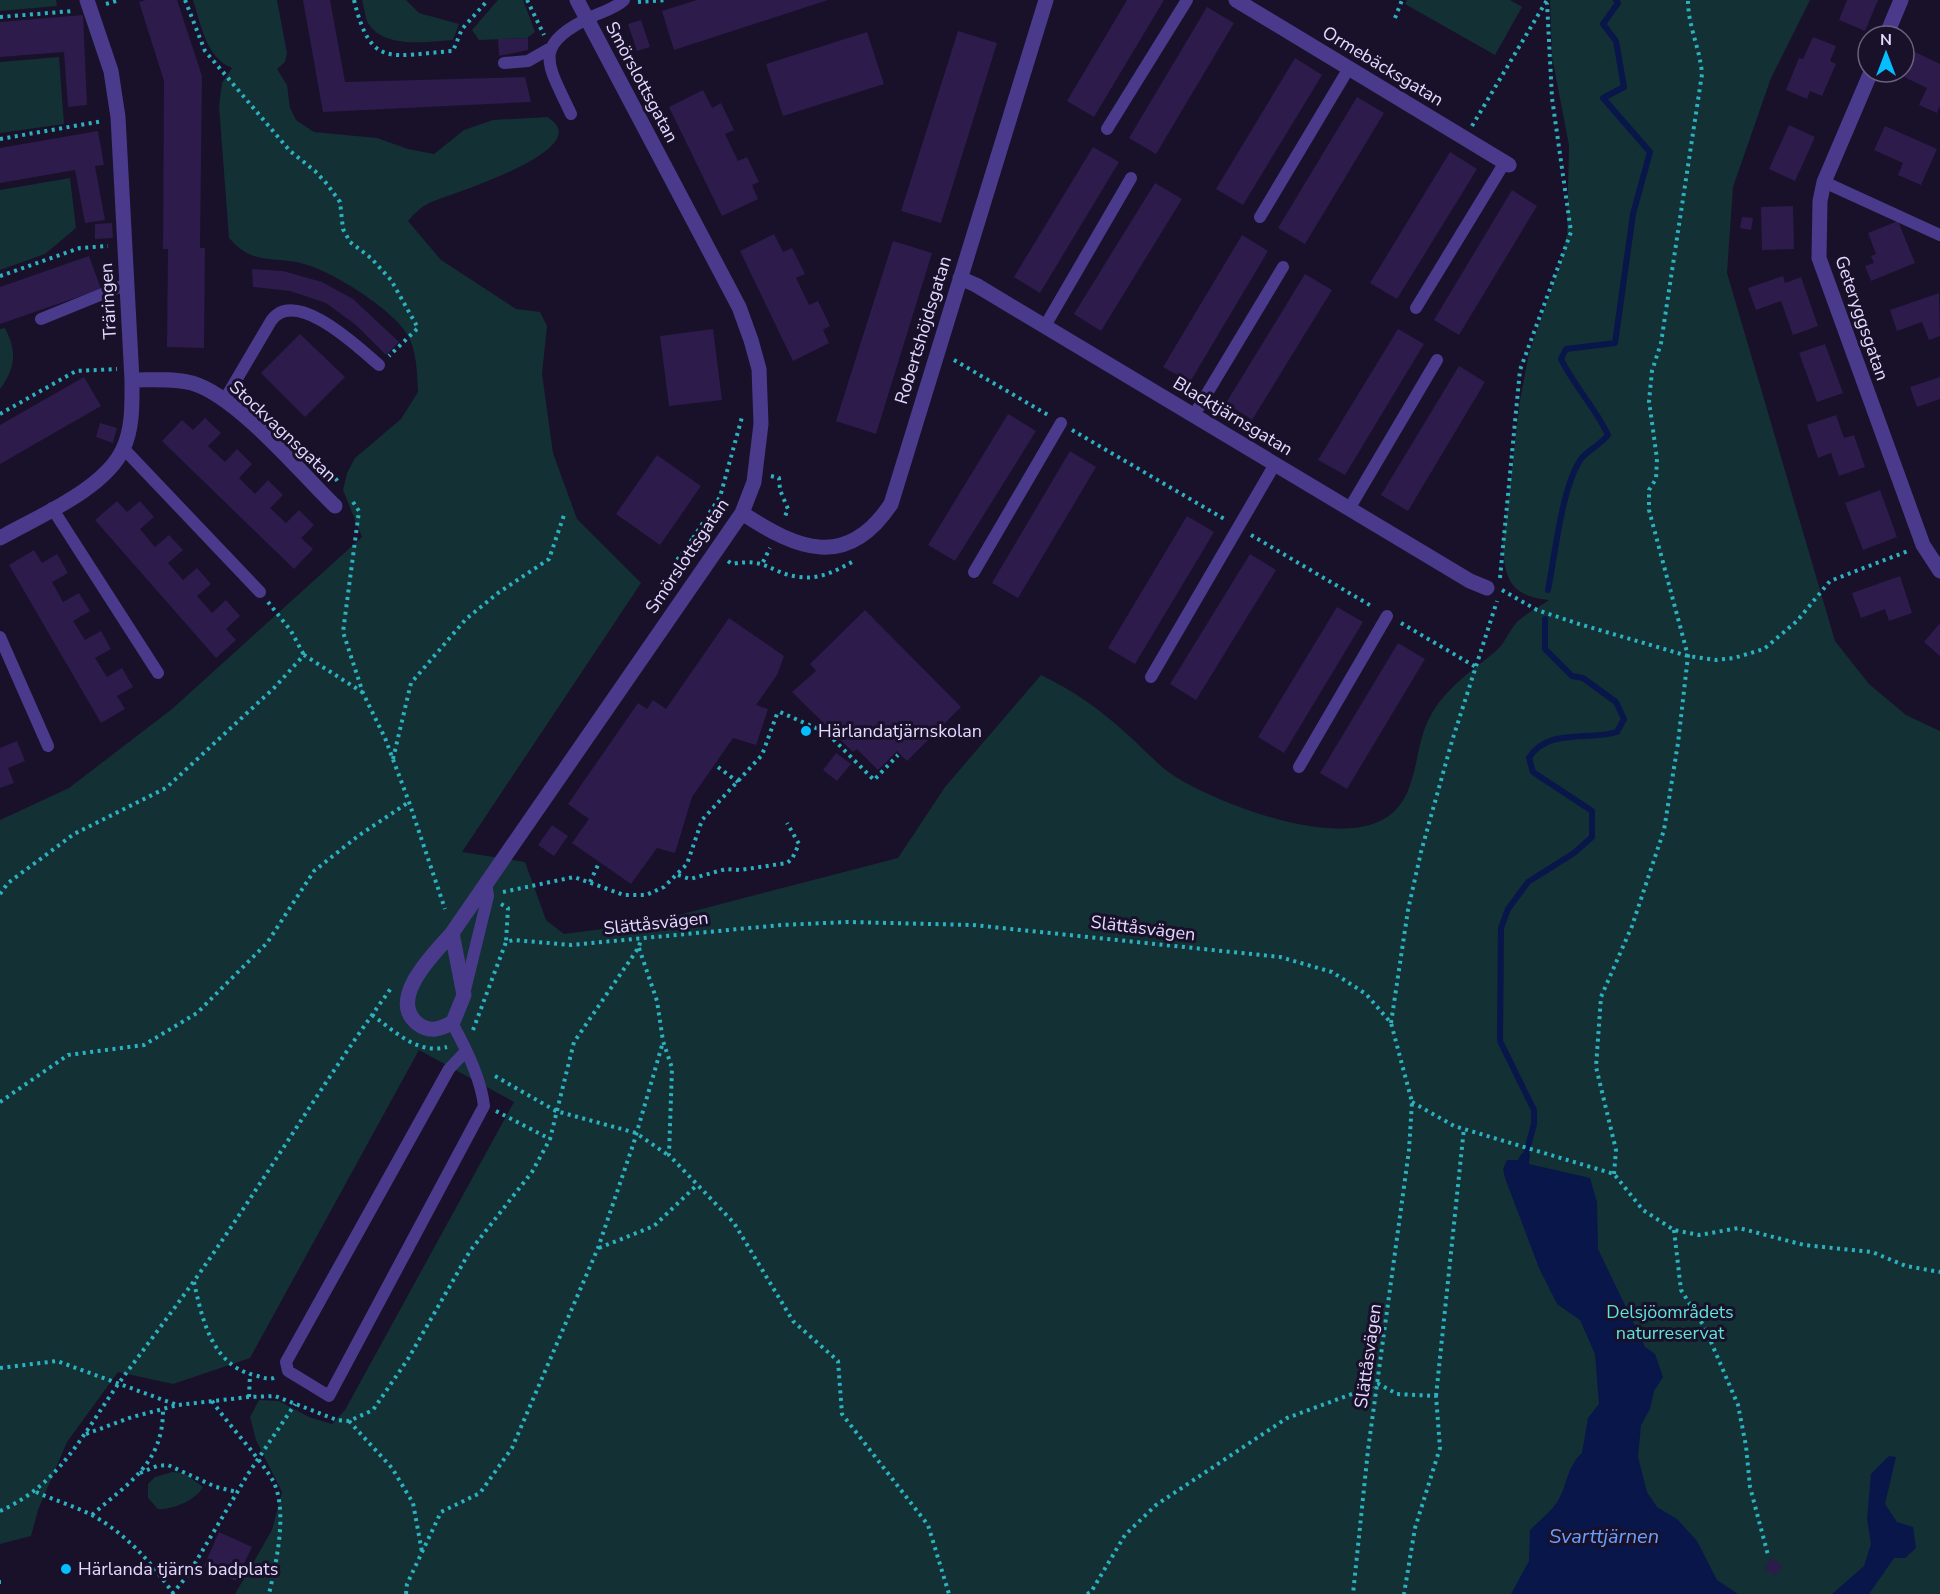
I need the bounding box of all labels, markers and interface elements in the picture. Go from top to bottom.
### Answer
street label: Smörslottsgatan [600,17,684,147]
street label: Ormebäcksgatan [1318,20,1448,112]
north arrow [1856,24,1916,84]
text: N [1880,29,1892,51]
street label: Geteryggsgatan [1829,252,1895,384]
street label: Robertshöjdsgatan [889,253,957,407]
street label: Träringen [94,262,122,340]
street label: Blacktjärnsgatan [1169,371,1297,461]
street label: Stockvagnsgatan [224,375,342,487]
street label: Smörslottsgatan [640,494,734,618]
place label: Härlandatjärnskolan [818,719,982,743]
marker: Härlandatjärnskolan [799,724,813,738]
street label: Slättåsvägen [602,906,710,940]
street label: Slättåsvägen [1089,910,1197,946]
park label: Delsjöområdets naturreservat [1606,1300,1734,1345]
street label: Slättåsvägen [1349,1302,1387,1410]
water label: Svarttjärnen [1549,1523,1659,1550]
place label: Härlanda tjärns badplats [78,1557,278,1581]
marker: Härlanda tjärns badplats [59,1562,73,1576]

